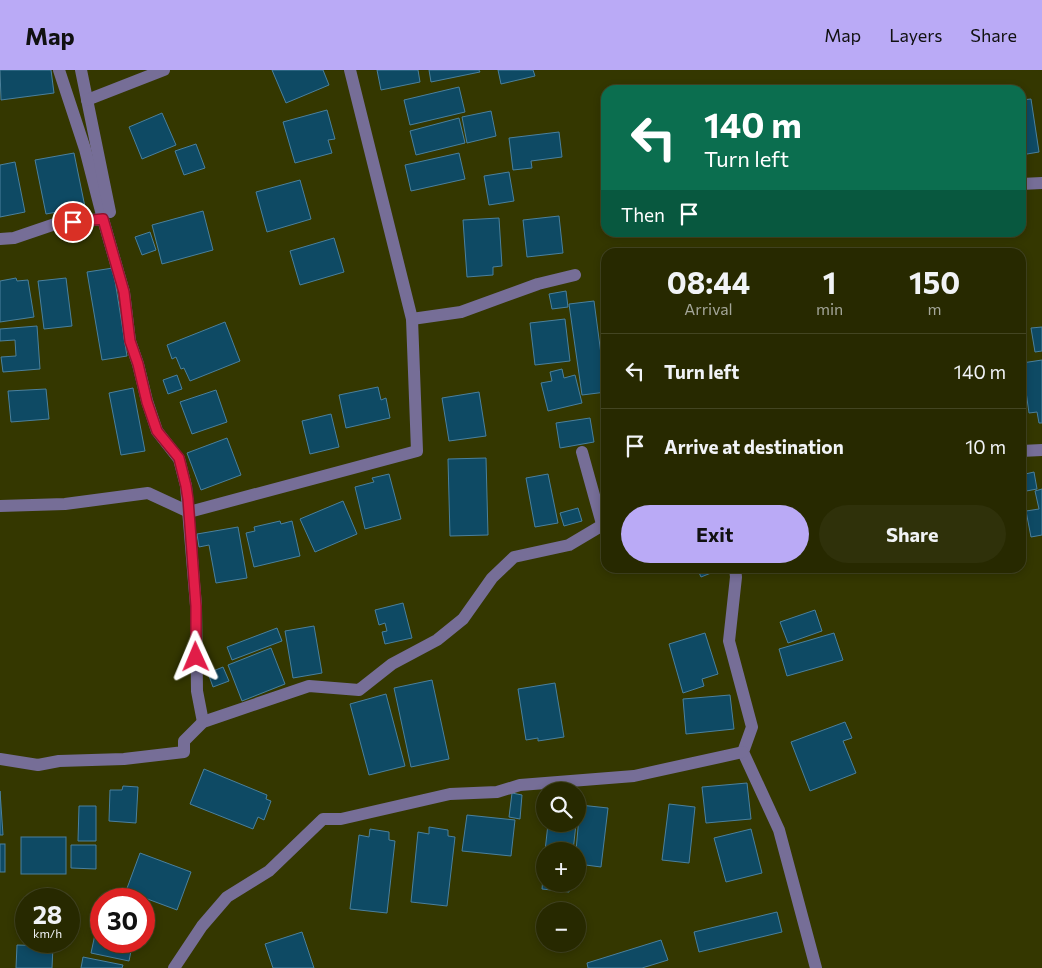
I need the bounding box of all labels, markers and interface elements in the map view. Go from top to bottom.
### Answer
text: Map [25,21,75,50]
text: Map [824,24,861,46]
text: Layers [889,24,942,46]
text: Share [970,24,1017,46]
text: 140 m [704,102,802,145]
icon: left [621,105,686,170]
text: Turn left [704,145,789,172]
icon: arrive [675,200,703,228]
pin [52,201,94,243]
text: Then [621,203,665,226]
icon: arrive [59,208,87,236]
text: 08:44 [667,263,750,300]
text: 1 [823,263,836,300]
text: 150 [909,263,960,300]
text: Arrival [684,299,733,318]
text: min [816,299,843,318]
text: m [928,299,942,318]
icon: left [621,357,649,385]
text: Turn left [664,360,739,383]
text: 140 m [954,360,1006,383]
icon: arrive [621,432,649,460]
text: Arrive at destination [664,435,844,458]
text: 10 m [965,435,1006,458]
button: Exit [621,505,809,563]
button: Share [819,505,1006,563]
position arrow [169,630,221,682]
map controls [536,782,586,952]
button: search [536,782,586,832]
button: + [536,842,586,892]
speed limit sign: 30 [90,888,155,953]
text: 28 [33,899,62,929]
button: − [536,902,586,952]
text: km/h [33,926,62,940]

